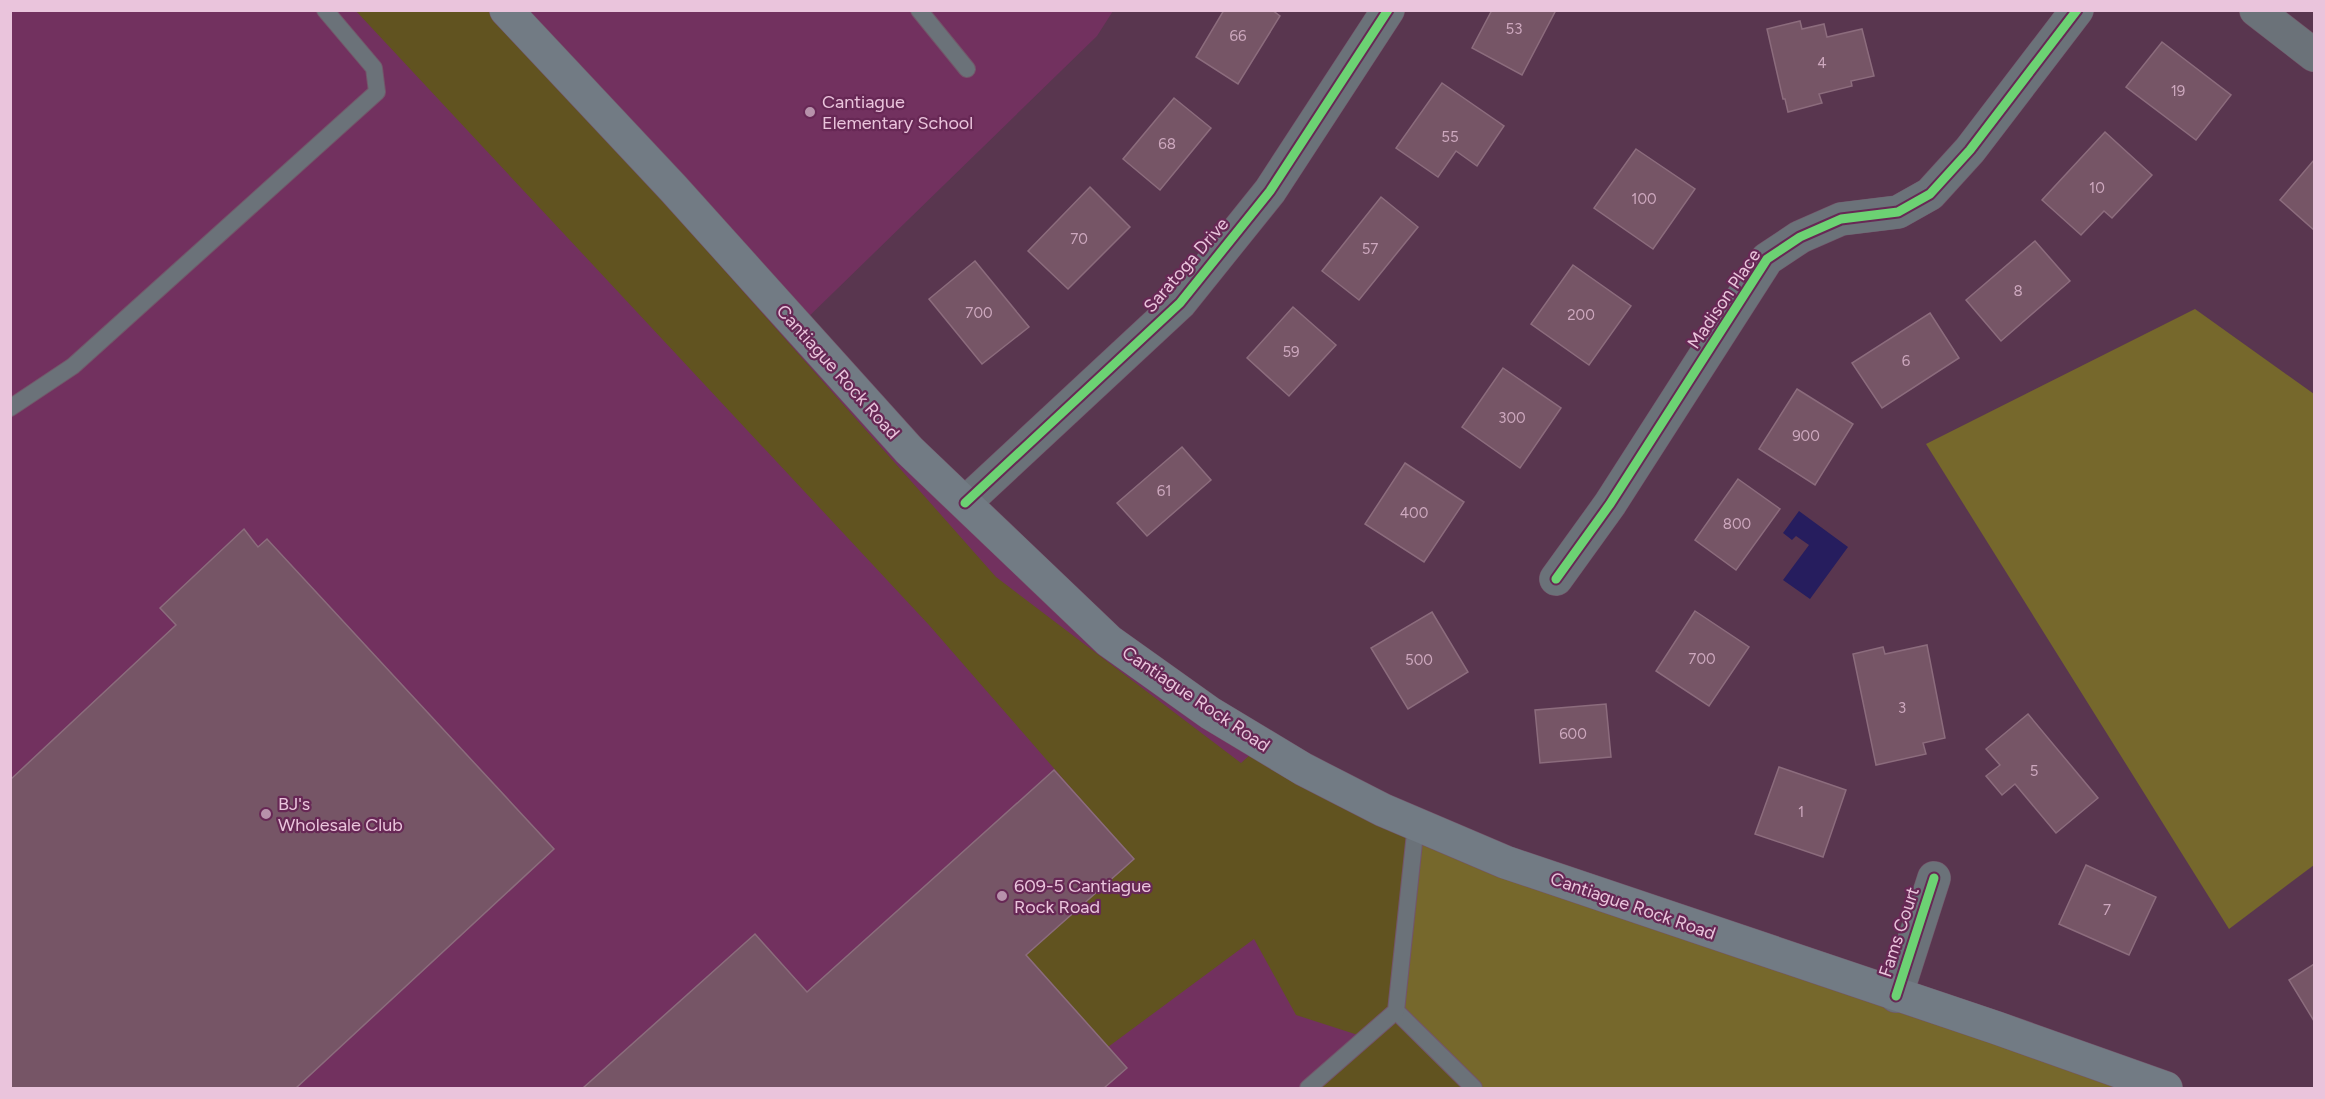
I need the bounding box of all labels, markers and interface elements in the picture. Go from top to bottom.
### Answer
house number: 53 [1506,20,1522,38]
house number: 66 [1230,27,1247,45]
house number: 4 [1817,54,1827,72]
house number: 19 [2171,82,2185,100]
place label: Cantiague Elementary School [822,91,973,134]
marker: Cantiague Elementary School [803,105,817,119]
house number: 55 [1441,128,1459,146]
house number: 68 [1158,135,1176,153]
house number: 10 [2089,179,2105,197]
house number: 100 [1631,190,1657,208]
street label: Saratoga Drive [1139,213,1233,317]
house number: 70 [1070,230,1088,248]
house number: 57 [1362,240,1378,258]
street label: Madison Place [1683,245,1766,353]
house number: 8 [2013,282,2023,300]
street label: Cantiague Rock Road [772,300,904,444]
house number: 700 [965,304,993,322]
house number: 200 [1567,306,1595,324]
house number: 59 [1282,343,1300,361]
house number: 6 [1902,352,1911,370]
house number: 300 [1498,409,1526,427]
house number: 900 [1792,427,1820,445]
house number: 61 [1157,482,1171,500]
house number: 400 [1400,504,1428,522]
house number: 800 [1723,515,1751,533]
street label: Cantiague Rock Road [1118,641,1274,757]
house number: 700 [1688,650,1716,668]
house number: 500 [1405,651,1433,669]
house number: 3 [1898,699,1906,717]
house number: 600 [1559,725,1587,743]
house number: 5 [2030,762,2038,780]
place label: BJ's Wholesale Club [278,793,403,836]
house number: 1 [1798,803,1804,821]
marker: BJ's Wholesale Club [259,807,273,821]
street label: Cantiague Rock Road [1547,867,1719,945]
place label: 609-5 Cantiague Rock Road [1014,875,1151,918]
street label: Fams Court [1874,884,1924,980]
marker: 609-5 Cantiague Rock Road [995,889,1009,903]
house number: 7 [2103,901,2111,919]

